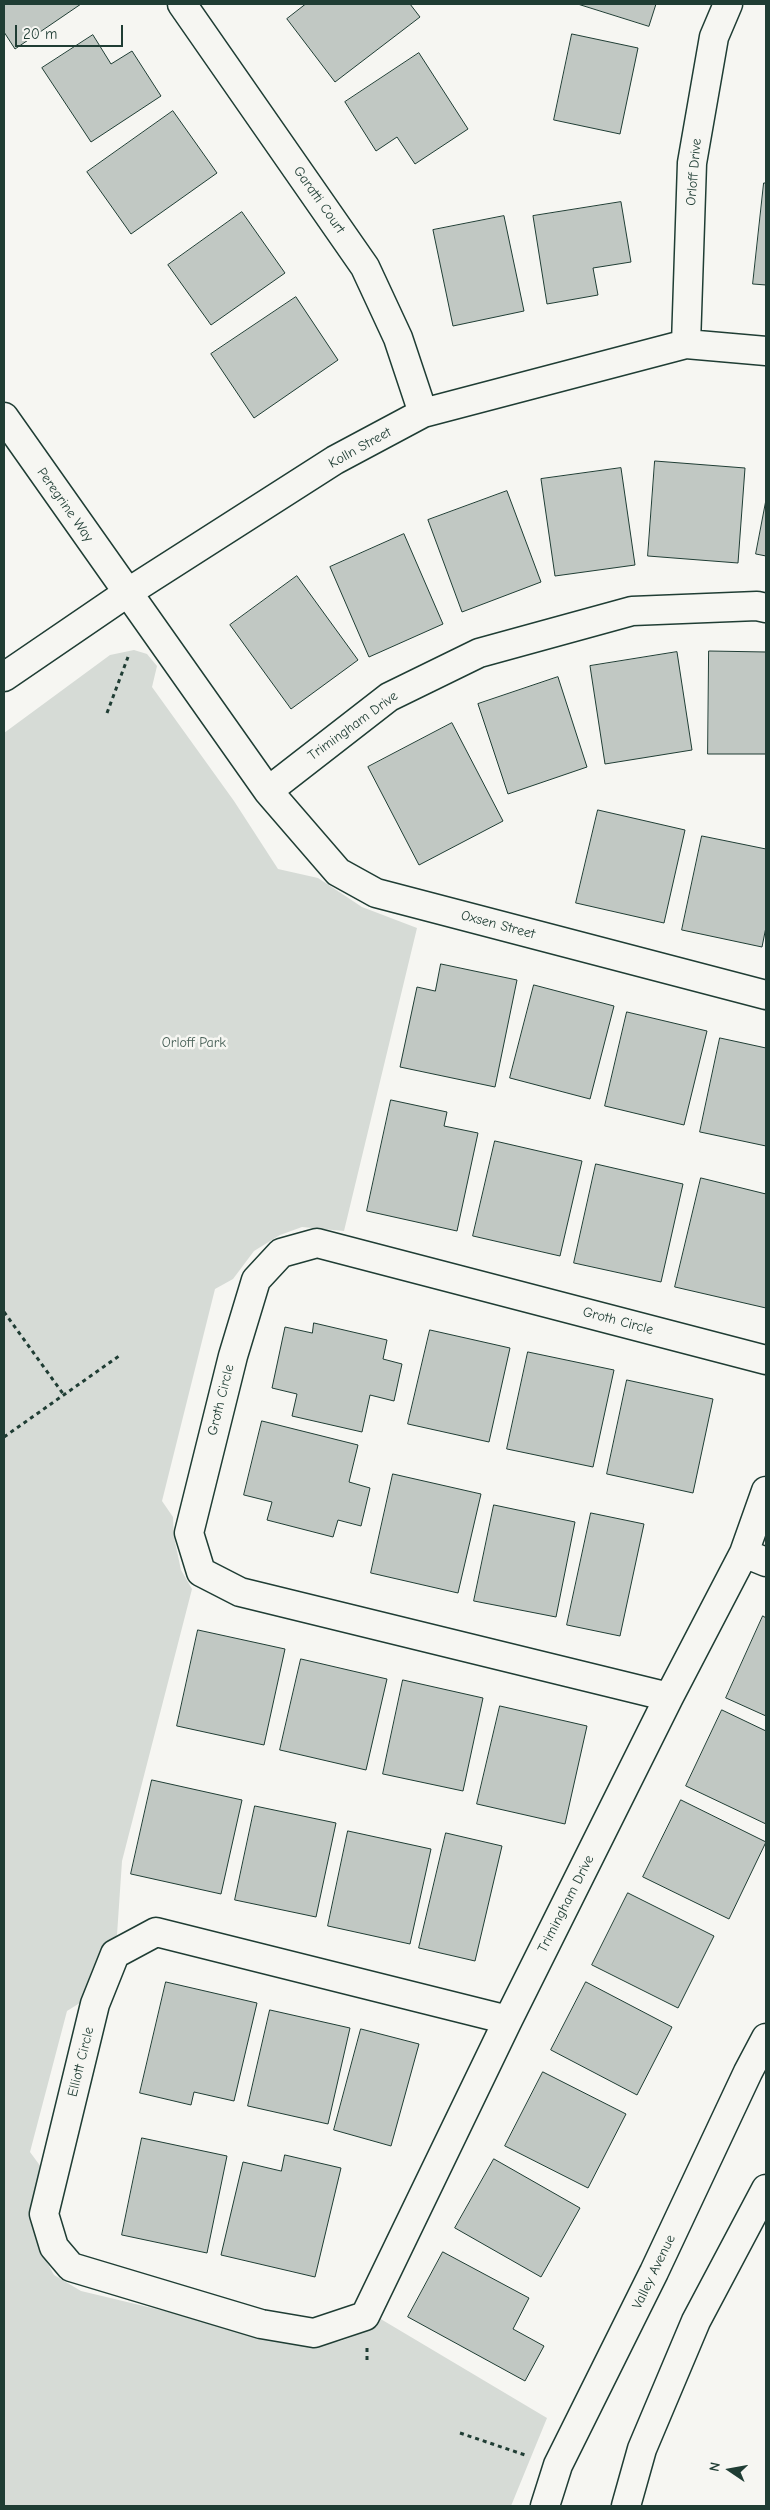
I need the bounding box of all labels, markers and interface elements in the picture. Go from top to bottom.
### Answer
scale bar [18,15,125,47]
text: 20 m [23,25,57,43]
street label: Orloff Drive [683,138,705,206]
street label: Garatti Court [290,163,348,237]
street label: Kolln Street [326,424,394,472]
street label: Peregrine Way [33,465,97,545]
street label: Trimingham Drive [305,688,401,764]
street label: Oxsen Street [459,907,537,943]
park label: Orloff Park [162,1035,226,1051]
street label: Groth Circle [581,1303,655,1339]
street label: Groth Circle [204,1363,238,1437]
street label: Trimingham Drive [534,1852,598,1956]
street label: Elliott Circle [64,2025,98,2099]
street label: Valley Avenue [629,2232,679,2312]
north arrow [705,2445,755,2495]
text: N [706,2461,724,2473]

